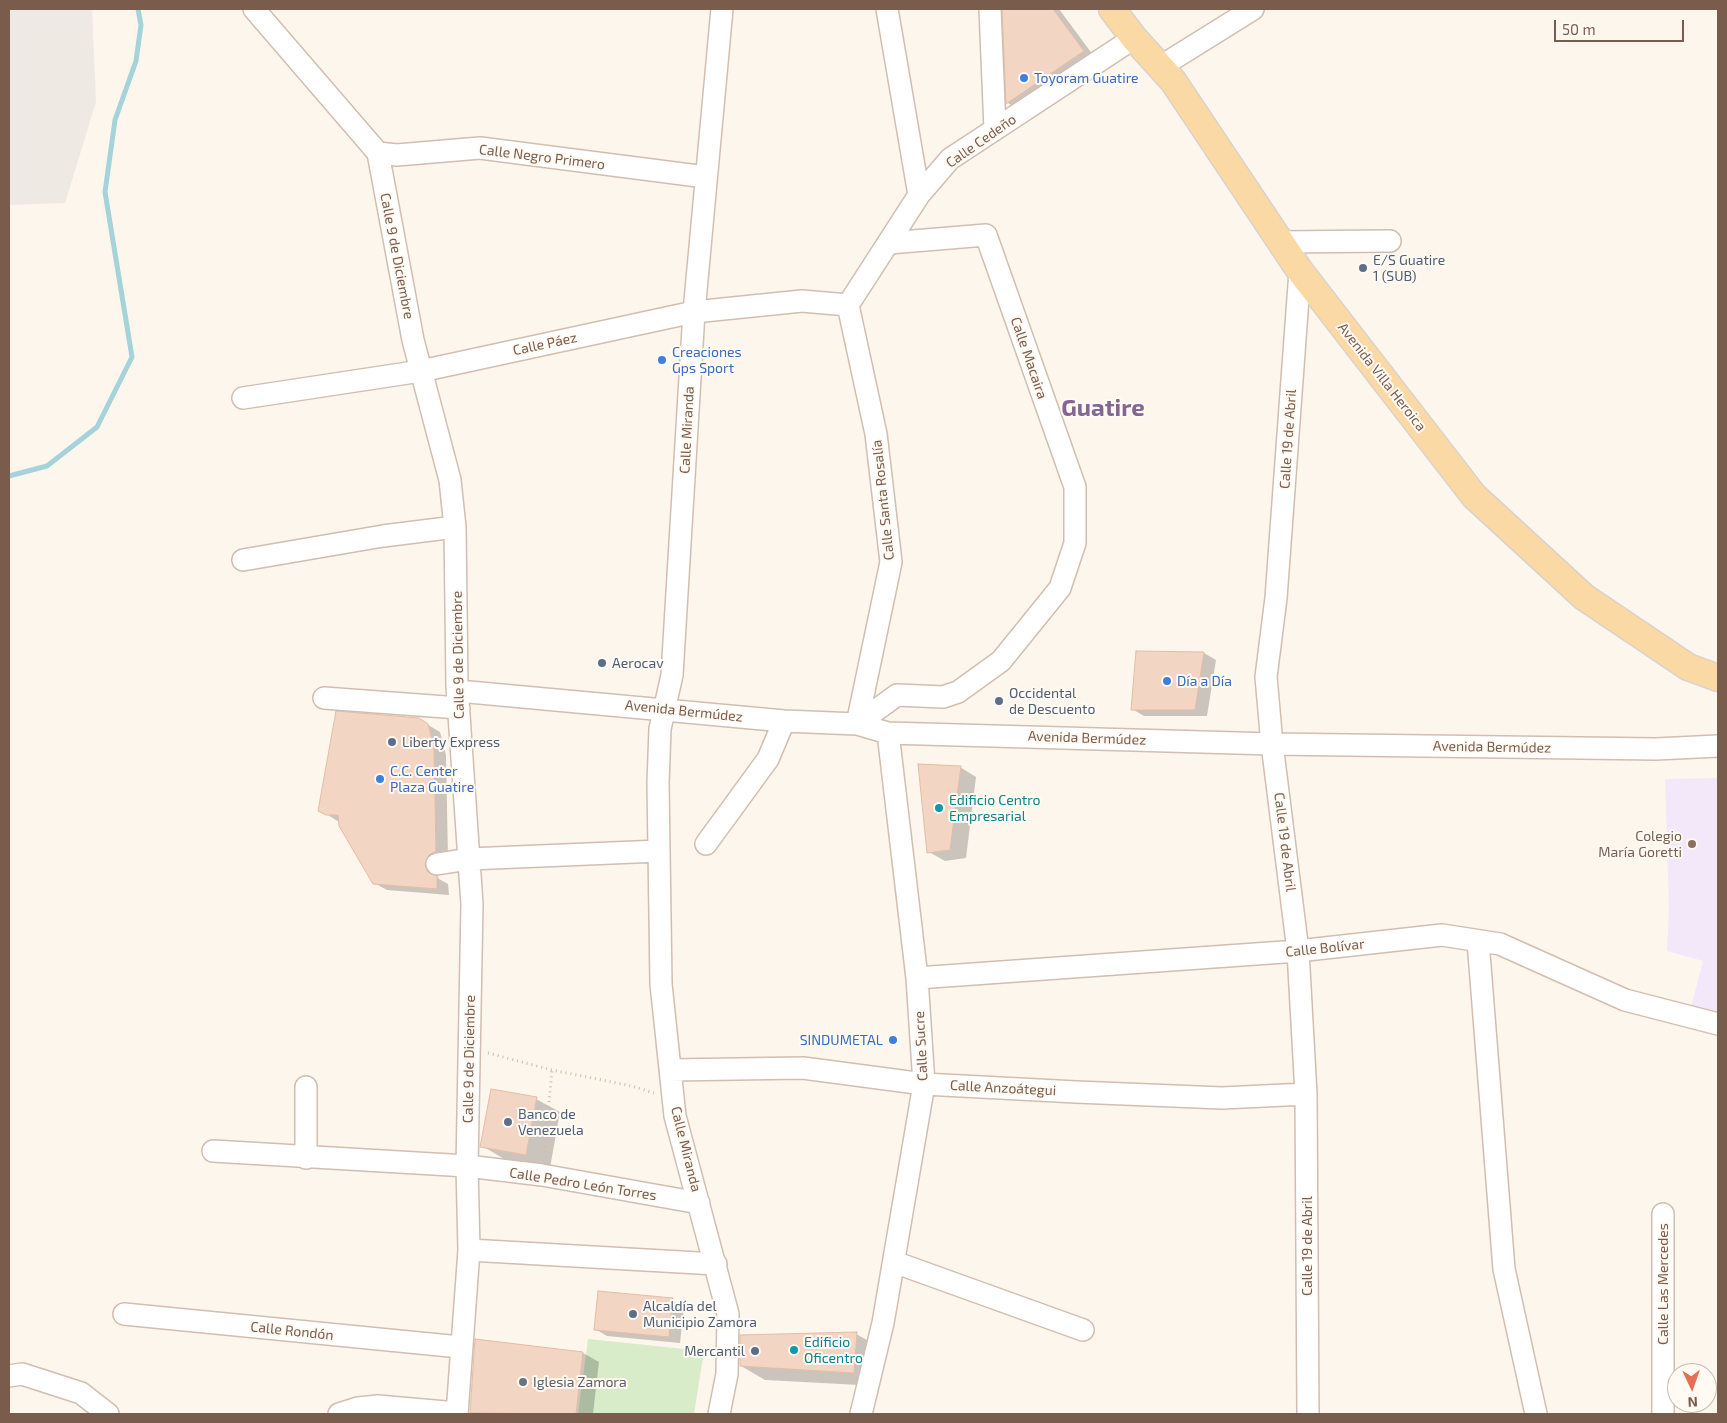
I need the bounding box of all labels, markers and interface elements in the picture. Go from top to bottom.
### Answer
scale bar [1557,10,1687,42]
text: 50 m [1562,20,1596,38]
place label: Toyoram Guatire [1034,70,1139,86]
marker: Toyoram Guatire [1018,72,1030,84]
street label: Calle Cedeño [943,111,1019,171]
street label: Calle Negro Primero [478,141,606,173]
street label: Calle 9 de Diciembre [377,191,417,321]
place label: E/S Guatire 1 (SUB) [1373,252,1445,284]
marker: E/S Guatire 1 (SUB) [1357,262,1369,274]
street label: Calle Macaira [1007,315,1051,401]
street label: Avenida Villa Heroica [1334,319,1430,435]
street label: Calle Páez [511,329,579,359]
place label: Creaciones Gps Sport [672,344,742,377]
marker: Creaciones Gps Sport [656,354,668,366]
street label: Calle Miranda [676,386,698,474]
street label: Calle 19 de Abril [1276,389,1300,489]
district label: Guatire [1061,394,1145,422]
street label: Calle Santa Rosalía [868,439,898,561]
street label: Calle 9 de Diciembre [448,591,468,719]
place label: Aerocav [612,655,664,671]
marker: Aerocav [596,657,608,669]
place label: Día a Día [1177,673,1232,689]
marker: Día a Día [1161,675,1173,687]
place label: Occidental de Descuento [1009,685,1095,718]
marker: Occidental de Descuento [993,695,1005,707]
street label: Avenida Bermúdez [624,696,744,726]
street label: Avenida Bermúdez [1028,728,1146,748]
place label: Liberty Express [402,734,500,750]
marker: Liberty Express [386,736,398,748]
street label: Avenida Bermúdez [1433,738,1551,756]
place label: C.C. Center Plaza Guatire [390,763,474,796]
marker: C.C. Center Plaza Guatire [374,773,386,785]
street label: Calle 19 de Abril [1271,791,1299,893]
place label: Edificio Centro Empresarial [949,792,1041,824]
marker: Edificio Centro Empresarial [933,802,945,814]
place label: Colegio María Goretti [1598,828,1682,860]
marker: Colegio María Goretti [1686,838,1698,850]
street label: Calle Bolívar [1285,935,1365,961]
street label: Calle 9 de Diciembre [459,995,479,1123]
street label: Calle Sucre [911,1010,931,1082]
place label: SINDUMETAL [800,1032,883,1048]
marker: SINDUMETAL [887,1034,899,1046]
street label: Calle Anzoátegui [949,1077,1057,1099]
street label: Calle Miranda [667,1105,705,1193]
place label: Banco de Venezuela [518,1106,584,1138]
marker: Banco de Venezuela [502,1116,514,1128]
street label: Calle Pedro León Torres [508,1164,658,1204]
street label: Calle 19 de Abril [1299,1196,1315,1296]
street label: Calle Las Mercedes [1655,1223,1671,1345]
place label: Alcaldía del Municipio Zamora [643,1298,757,1330]
marker: Alcaldía del Municipio Zamora [627,1308,639,1320]
street label: Calle Rondón [250,1318,334,1344]
place label: Edificio Oficentro [804,1334,863,1366]
place label: Mercantil [684,1343,745,1359]
marker: Edificio Oficentro [788,1344,800,1356]
marker: Mercantil [749,1345,761,1357]
north arrow [1667,1363,1717,1413]
place label: Iglesia Zamora [533,1374,627,1390]
marker: Iglesia Zamora [517,1376,529,1388]
text: N [1687,1394,1698,1411]

